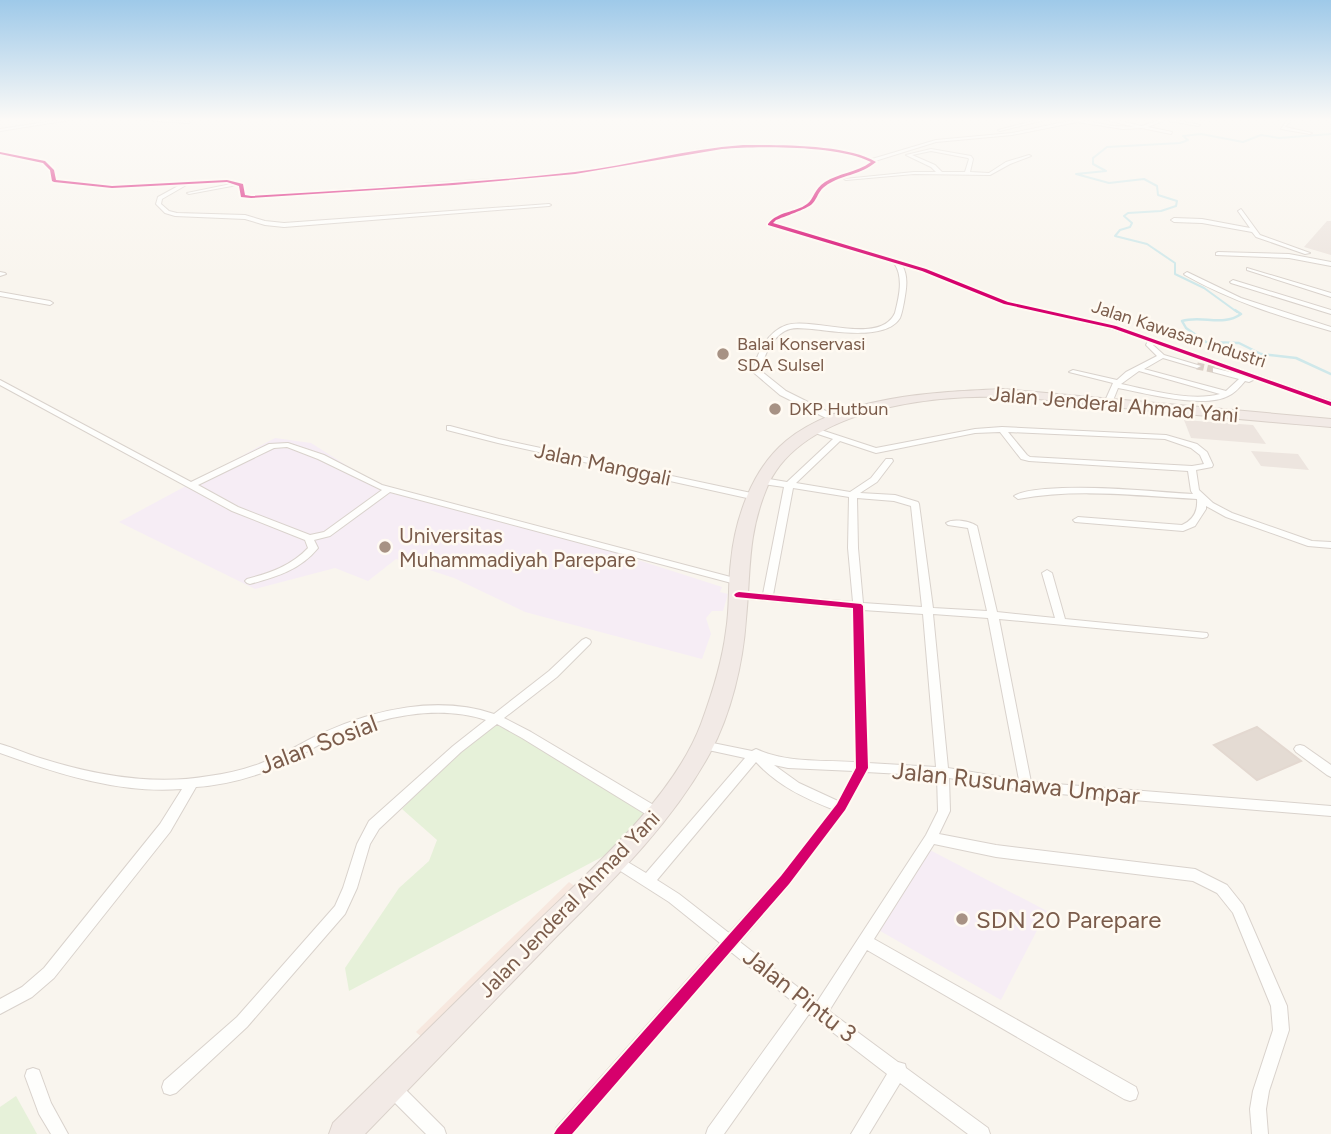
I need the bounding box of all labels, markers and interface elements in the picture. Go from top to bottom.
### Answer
street label: Jalan Kawasan Industri [1089,295,1269,373]
place label: Balai Konservasi SDA Sulsel [737,333,865,376]
marker: Balai Konservasi SDA Sulsel [715,346,731,362]
street label: Jalan Jenderal Ahmad Yani [988,381,1240,427]
place label: DKP Hutbun [789,398,888,420]
marker: DKP Hutbun [767,401,783,417]
street label: Jalan Manggali [533,437,673,491]
place label: Universitas Muhammadiyah Parepare [399,523,636,572]
marker: Universitas Muhammadiyah Parepare [377,539,393,555]
street label: Jalan Sosial [255,708,381,780]
street label: Jalan Rusunawa Umpar [891,756,1141,810]
street label: Jalan Jenderal Ahmad Yani [473,805,665,1003]
place label: SDN 20 Parepare [976,905,1161,934]
marker: SDN 20 Parepare [954,911,970,927]
street label: Jalan Pintu 3 [738,942,862,1048]

